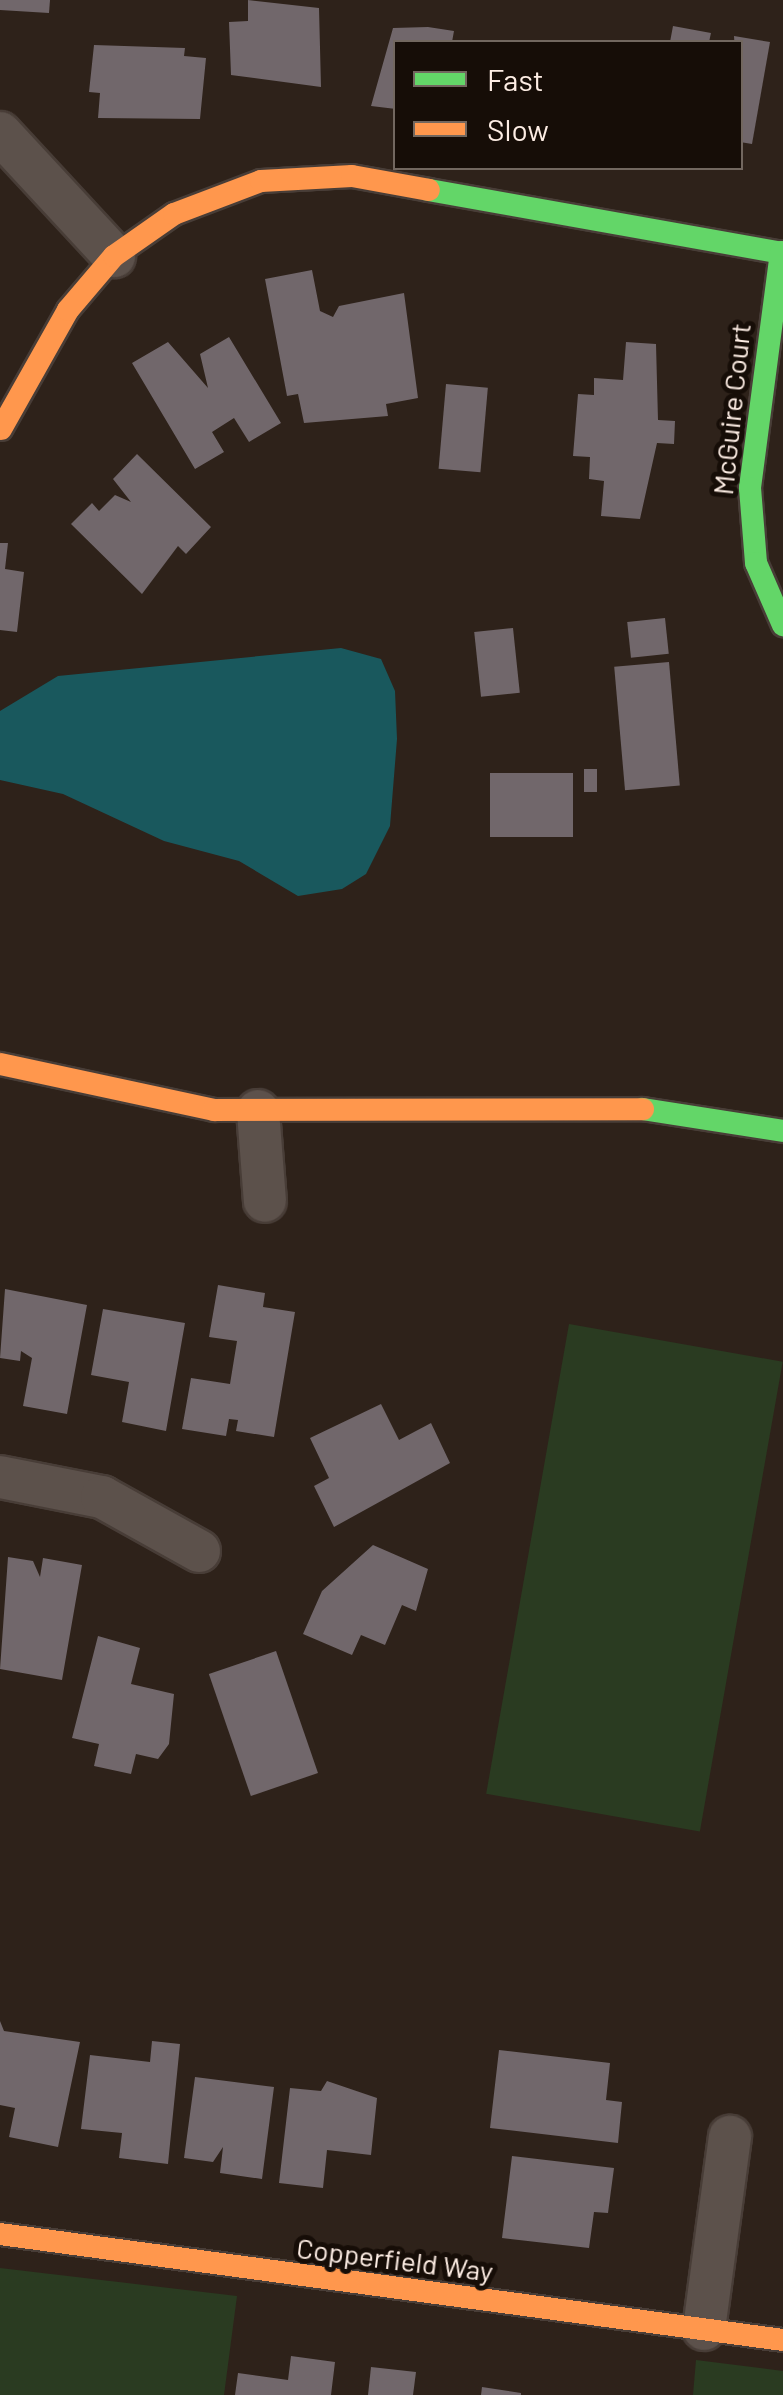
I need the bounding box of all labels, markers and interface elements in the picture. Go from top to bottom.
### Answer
legend [393,40,743,170]
text: Fast [487,61,544,97]
text: Slow [487,111,549,147]
street label: McGuire Court [705,321,757,497]
street label: Copperfield Way [295,2230,495,2288]

